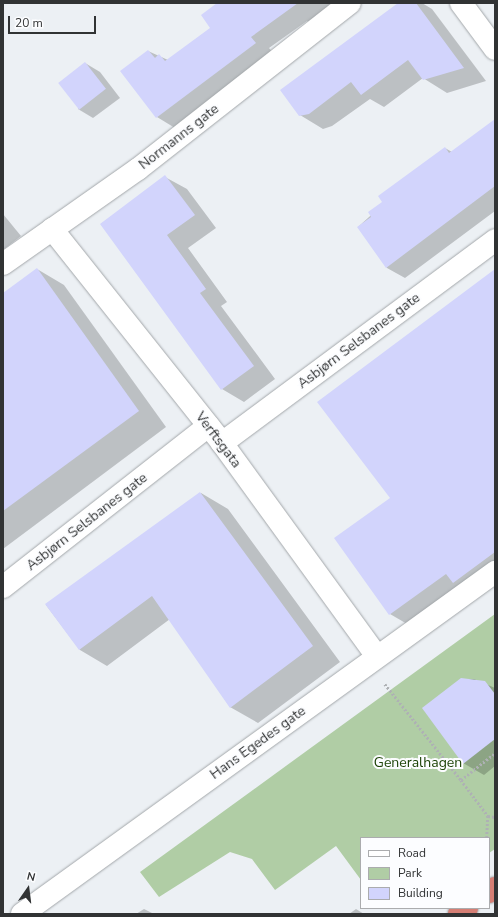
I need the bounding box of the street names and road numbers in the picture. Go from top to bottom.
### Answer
street label: Normanns gate [136,101,222,173]
street label: Asbjørn Selsbanes gate [295,290,423,392]
street label: Verftsgata [192,409,244,471]
street label: Asbjørn Selsbanes gate [23,470,151,574]
street label: Hans Egedes gate [207,703,309,783]

